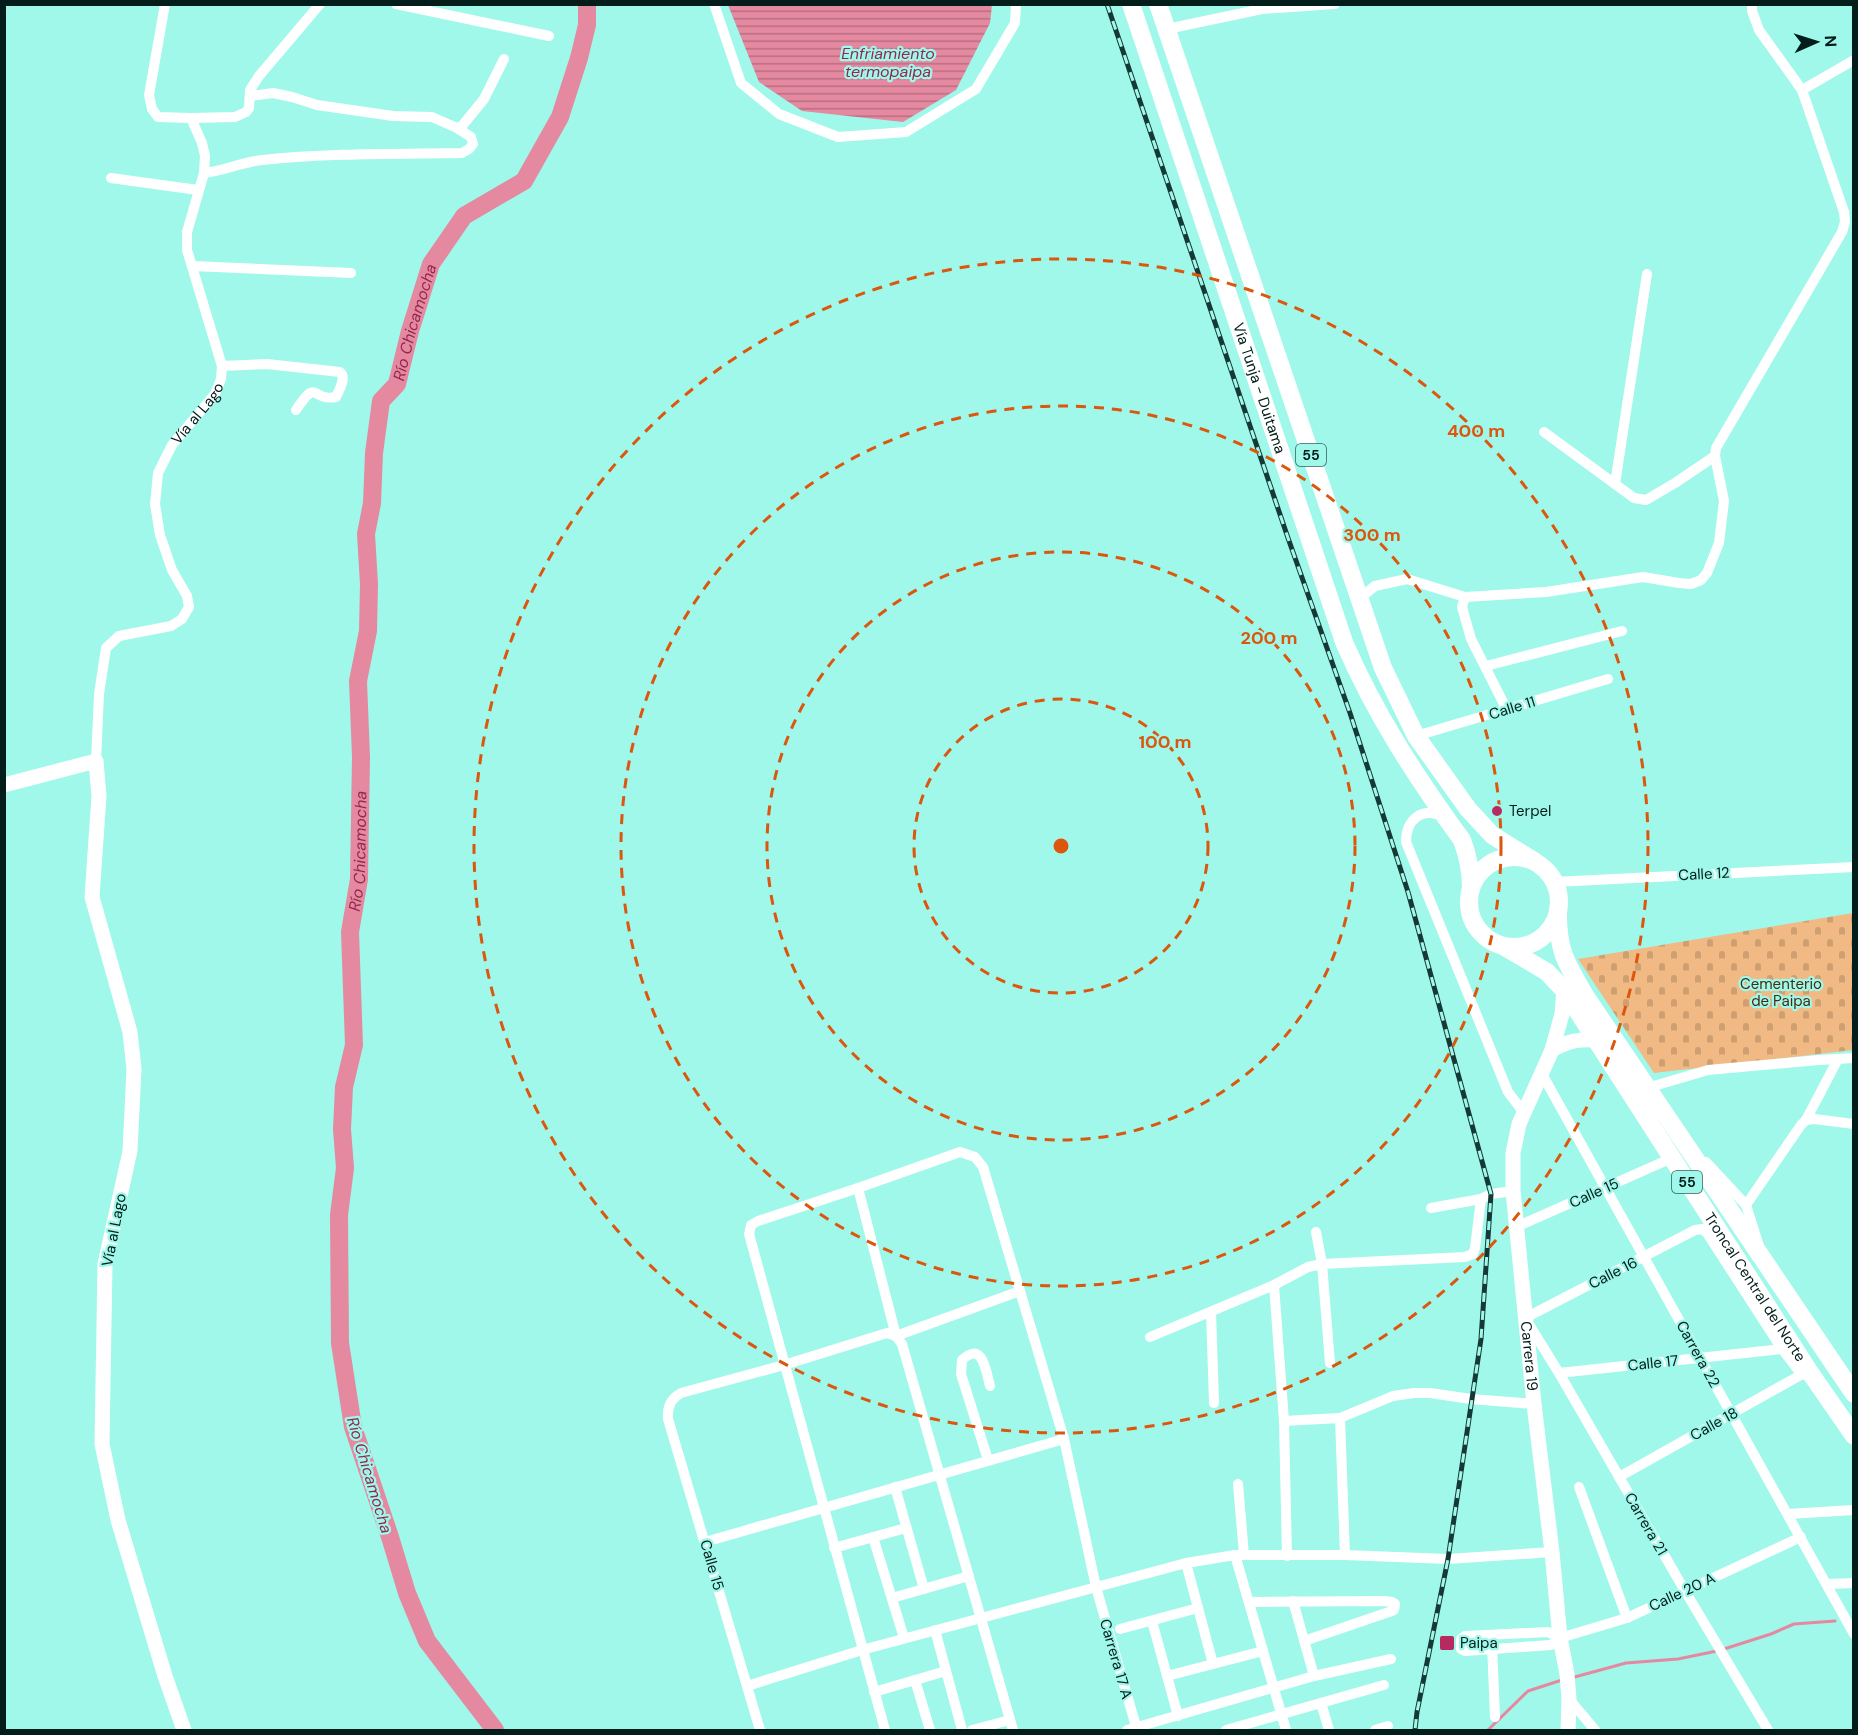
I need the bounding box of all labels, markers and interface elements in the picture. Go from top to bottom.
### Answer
north arrow [1786,12,1846,72]
text: N [1820,35,1841,48]
water label: Enfriamiento termopaipa [841,43,935,82]
water label: Río Chicamocha [388,261,442,383]
street label: Vía Tunja - Duitama [1228,320,1290,456]
street label: Vía al Lago [167,380,228,449]
text: 400 m [1447,419,1505,443]
road number: 55 [1296,444,1326,466]
text: 300 m [1343,523,1401,547]
text: 200 m [1241,626,1297,650]
street label: Calle 11 [1486,691,1538,725]
text: 100 m [1138,730,1192,754]
water label: Río Chicamocha [344,790,371,913]
place label: Terpel [1509,801,1551,821]
marker: Terpel [1490,804,1504,818]
centre of rings [1051,836,1071,856]
street label: Calle 12 [1678,863,1730,885]
park label: Cementerio de Paipa [1740,974,1822,1011]
road number: 55 [1672,1171,1702,1193]
street label: Calle 15 [1566,1173,1622,1213]
street label: Vía al Lago [97,1192,131,1268]
street label: Troncal Central del Norte [1700,1209,1810,1365]
street label: Calle 16 [1585,1252,1641,1294]
street label: Carrera 22 [1672,1317,1724,1391]
street label: Carrera 19 [1516,1320,1543,1392]
street label: Calle 17 [1627,1350,1679,1376]
street label: Calle 18 [1686,1403,1742,1445]
water label: Río Chicamocha [342,1414,397,1536]
street label: Carrera 21 [1620,1489,1672,1559]
street label: Calle 15 [695,1537,729,1593]
street label: Calle 20 A [1646,1568,1718,1616]
street label: Carrera 17 A [1095,1617,1137,1701]
place label: Paipa [1460,1633,1498,1653]
marker: Paipa [1438,1634,1456,1652]

